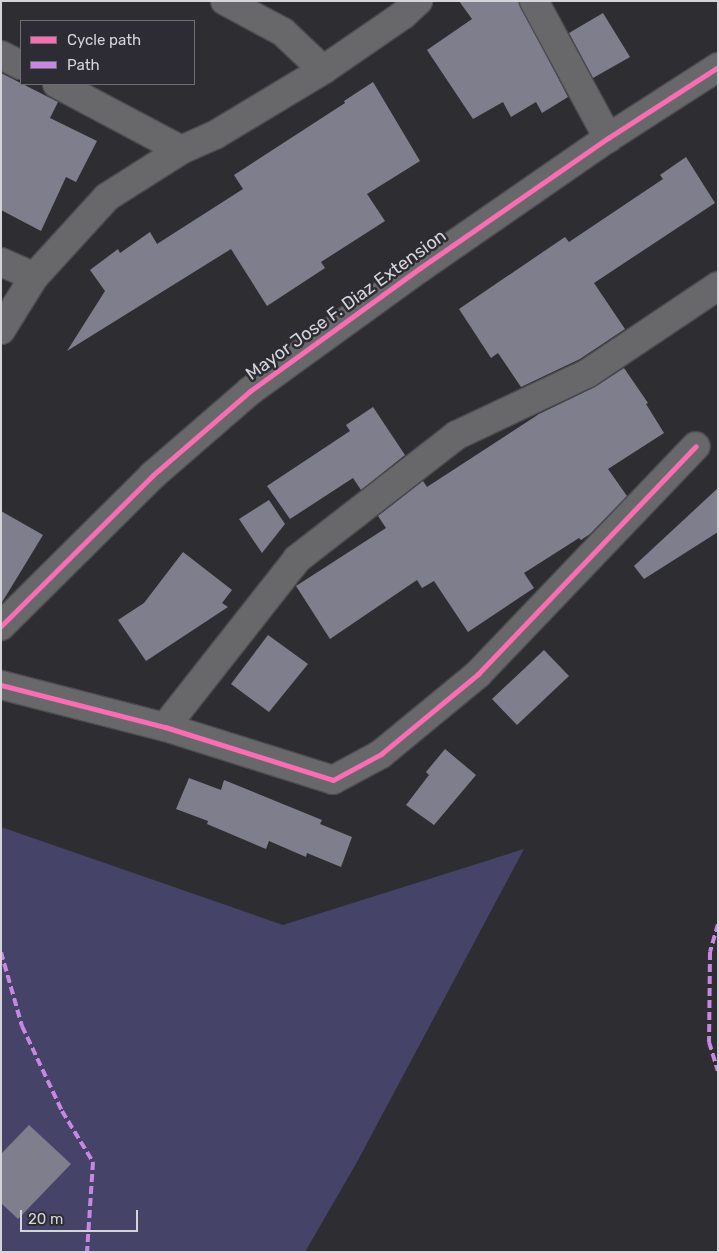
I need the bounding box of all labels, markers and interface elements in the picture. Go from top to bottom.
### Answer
legend [20,20,195,85]
text: Cycle path [67,31,141,49]
text: Path [67,56,100,74]
street label: Mayor Jose F. Diaz Extension [241,225,451,385]
scale bar [22,1200,140,1232]
text: 20 m [28,1210,63,1228]

